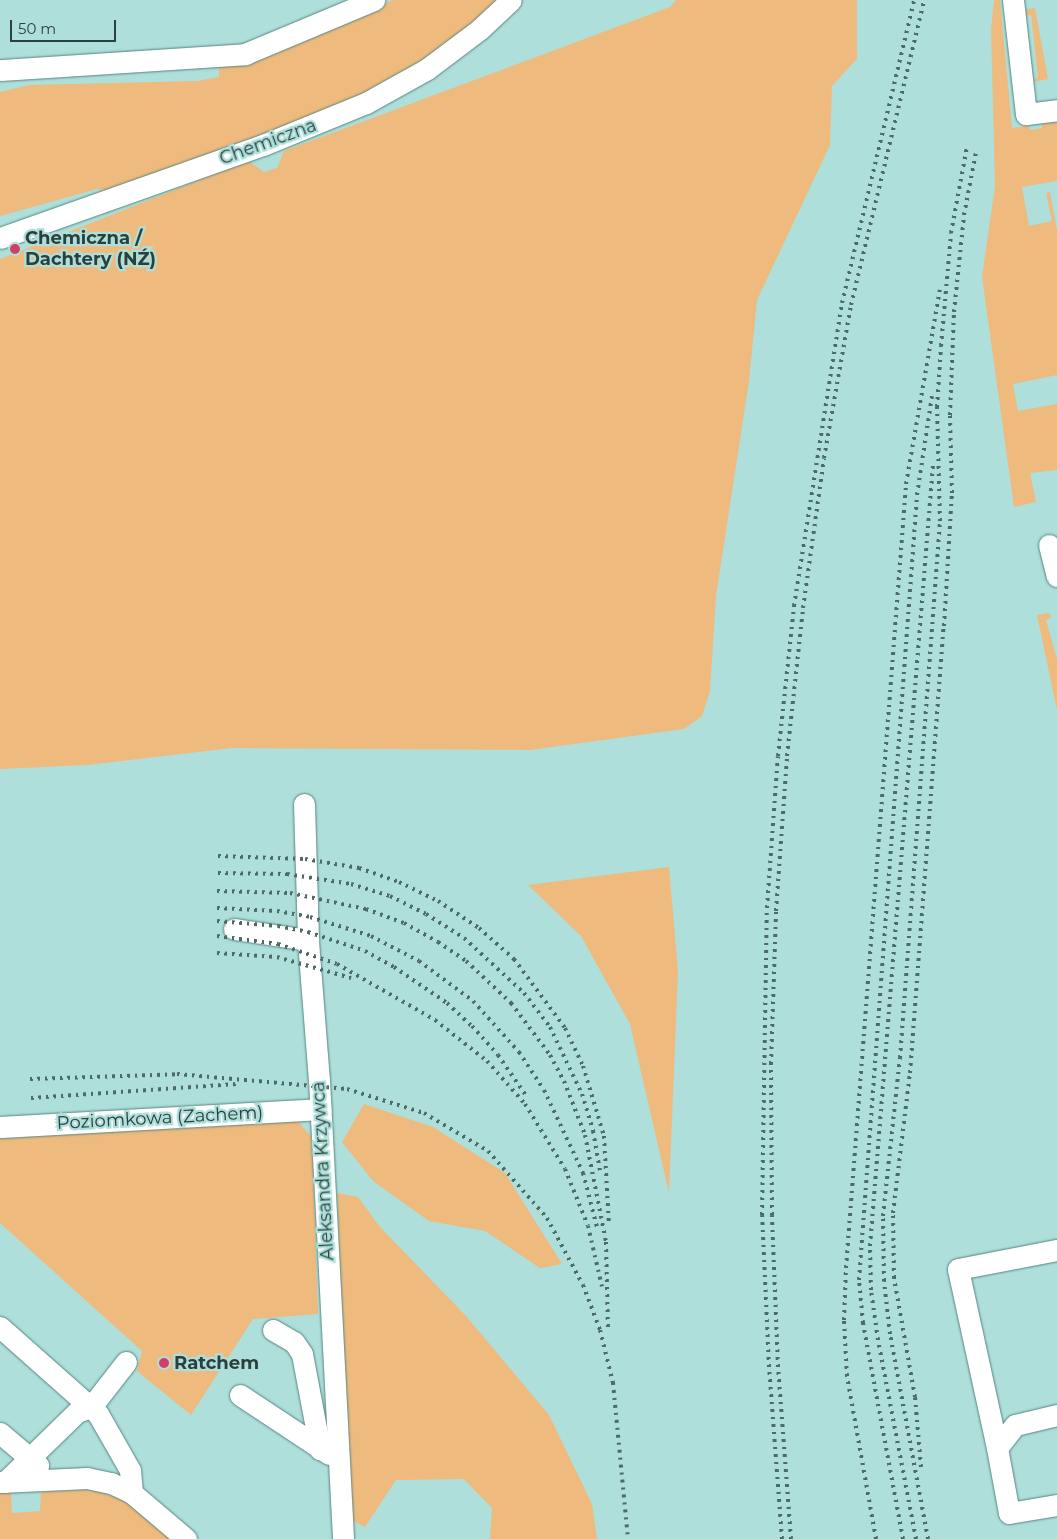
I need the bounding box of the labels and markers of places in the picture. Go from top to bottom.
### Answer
place label: Chemiczna / Dachtery (NŹ) [25,228,156,270]
marker: Chemiczna / Dachtery (NŹ) [9,243,21,255]
place label: Ratchem [174,1352,259,1374]
marker: Ratchem [158,1357,170,1369]

